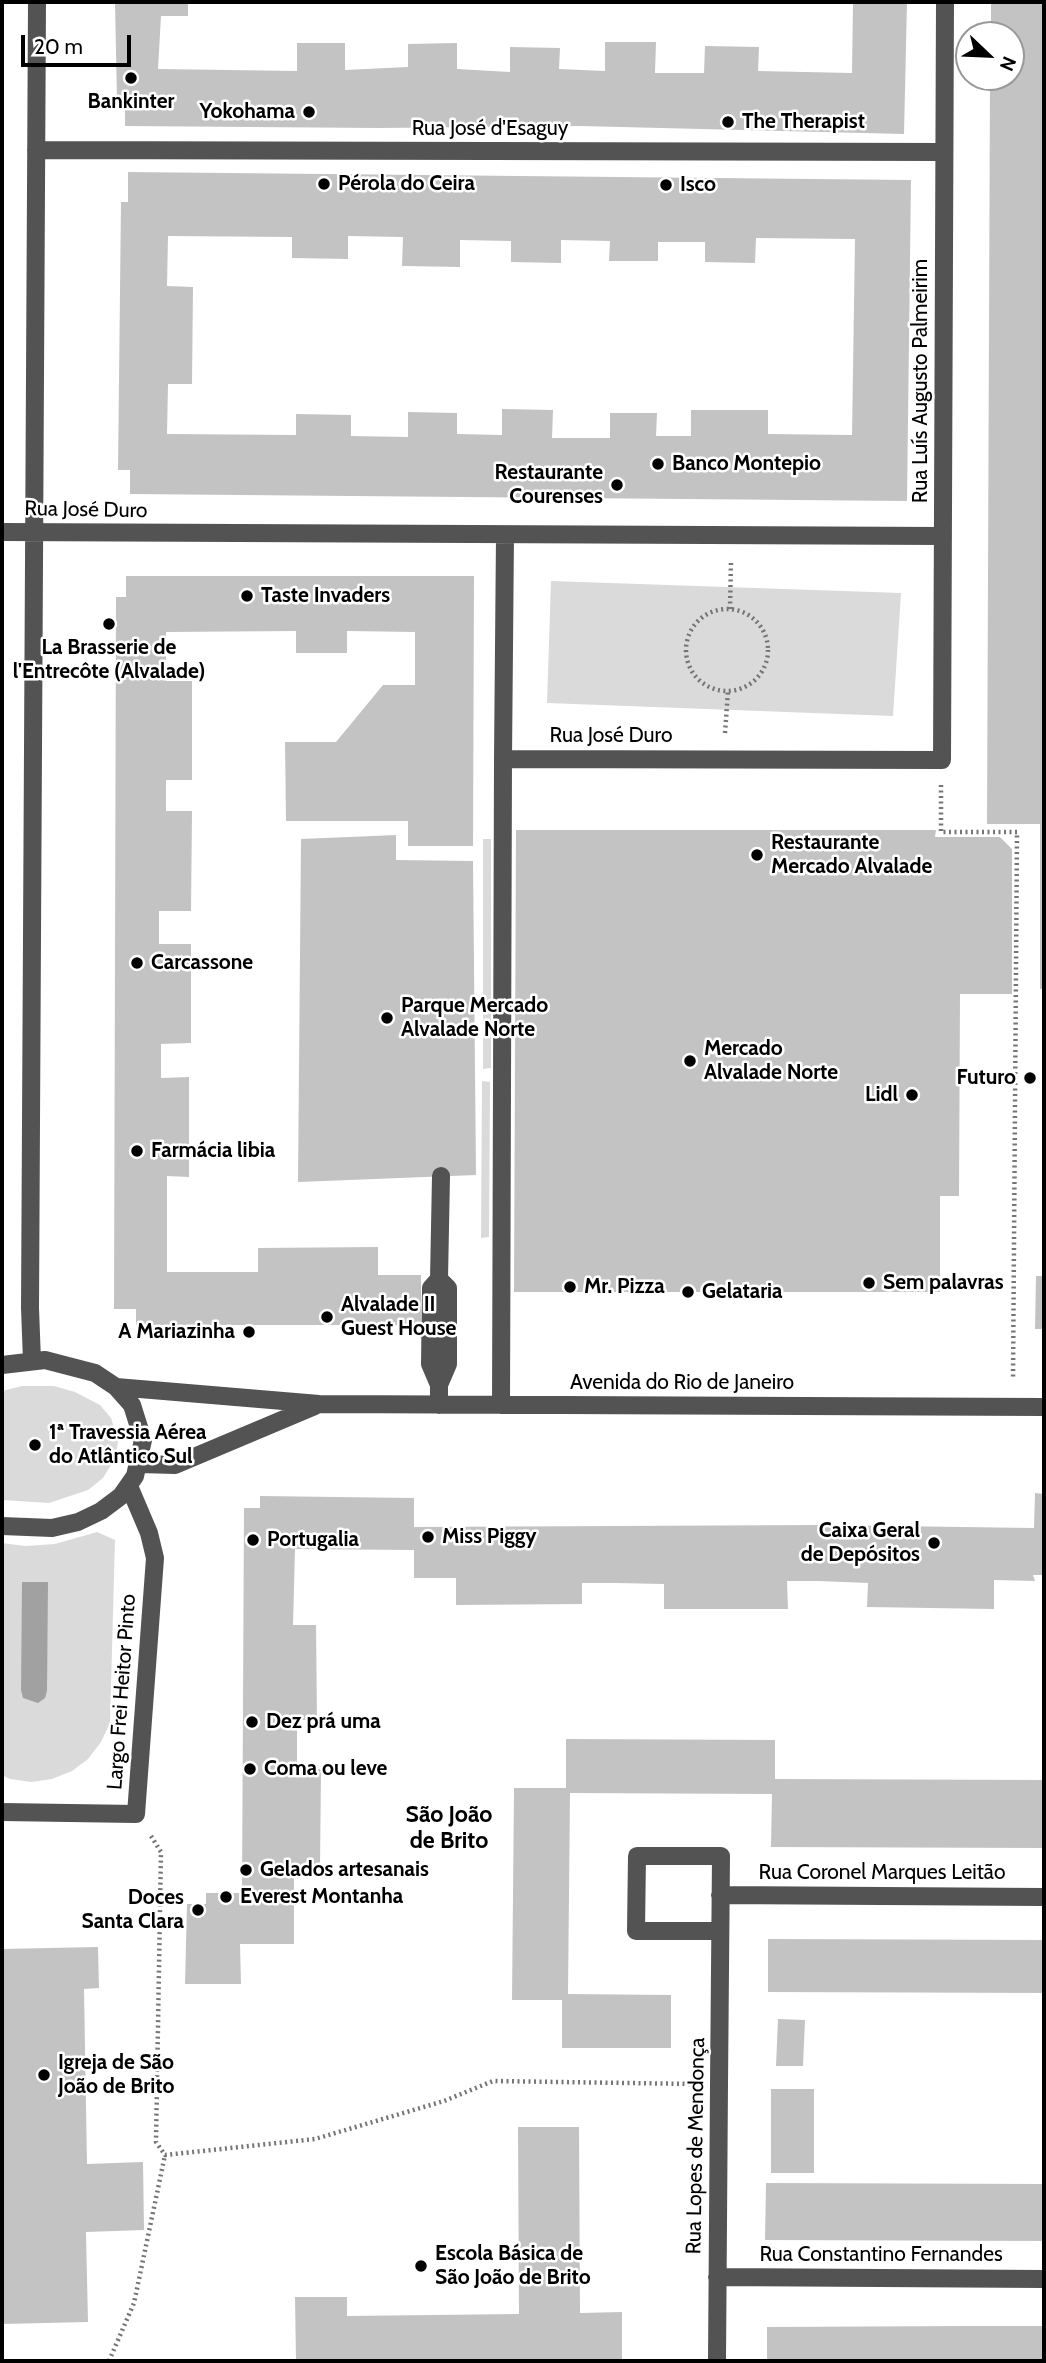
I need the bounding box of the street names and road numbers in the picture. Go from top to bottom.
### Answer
street label: Rua José d'Esaguy [412,116,568,142]
street label: Rua Luís Augusto Palmeirim [908,259,934,503]
street label: Rua José Duro [24,496,148,524]
street label: Rua José Duro [549,723,673,749]
street label: Avenida do Rio de Janeiro [570,1370,794,1396]
street label: Largo Frei Heitor Pinto [103,1593,141,1791]
street label: Rua Coronel Marques Leitão [759,1860,1005,1886]
street label: Rua Lopes de Mendonça [682,2037,710,2255]
street label: Rua Constantino Fernandes [759,2242,1003,2268]

